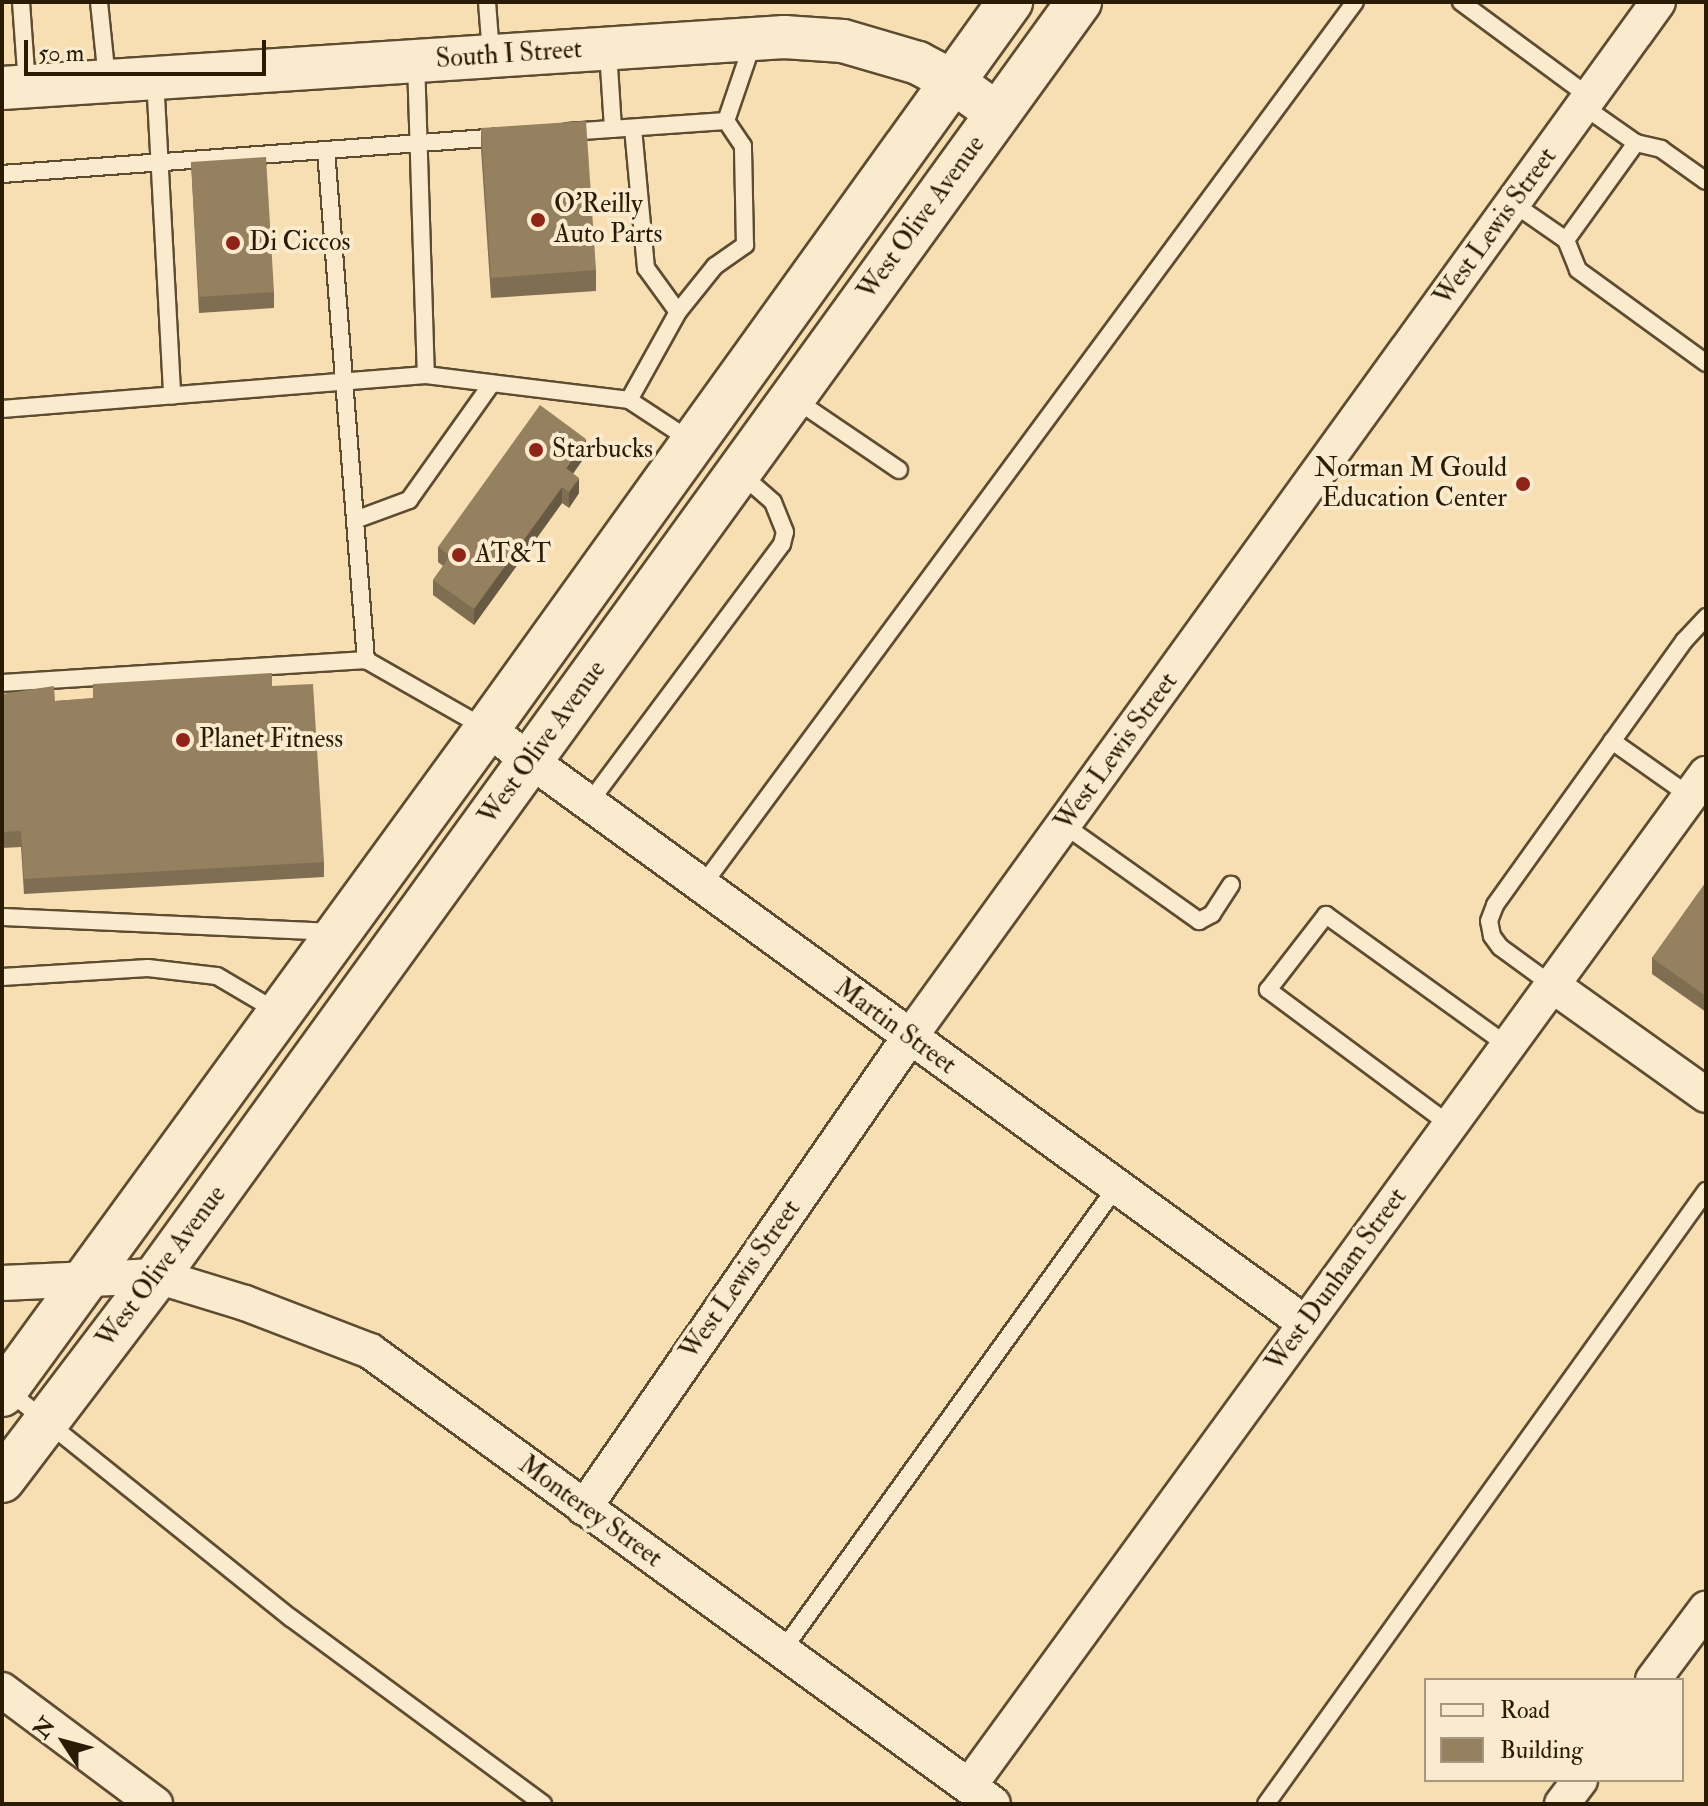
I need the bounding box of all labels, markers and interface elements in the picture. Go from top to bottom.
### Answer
scale bar [28,24,270,74]
street label: South I Street [435,34,583,76]
text: 50 m [38,38,84,69]
street label: West Olive Avenue [852,130,992,306]
street label: West Lewis Street [1428,142,1564,312]
place label: O'Reilly Auto Parts [554,189,662,250]
marker: O'Reilly Auto Parts [529,211,547,229]
place label: Di Ciccos [249,227,350,259]
marker: Di Ciccos [224,234,242,252]
place label: Starbucks [552,434,653,466]
marker: Starbucks [527,441,545,459]
place label: Norman M Gould Education Center [1315,453,1507,514]
marker: Norman M Gould Education Center [1514,475,1532,493]
place label: AT&T [475,539,551,571]
marker: AT&T [450,546,468,564]
street label: West Olive Avenue [473,655,613,831]
street label: West Lewis Street [1049,667,1185,837]
place label: Planet Fitness [199,724,343,756]
marker: Planet Fitness [174,731,192,749]
street label: Martin Street [828,973,962,1081]
street label: West Olive Avenue [91,1180,233,1354]
street label: West Dunham Street [1260,1182,1414,1378]
street label: West Lewis Street [674,1194,808,1366]
street label: Monterey Street [512,1449,668,1575]
legend [1424,1678,1684,1782]
text: Road [1500,1695,1550,1726]
north arrow [24,1702,104,1782]
text: N [27,1712,62,1744]
text: Building [1500,1735,1583,1766]

